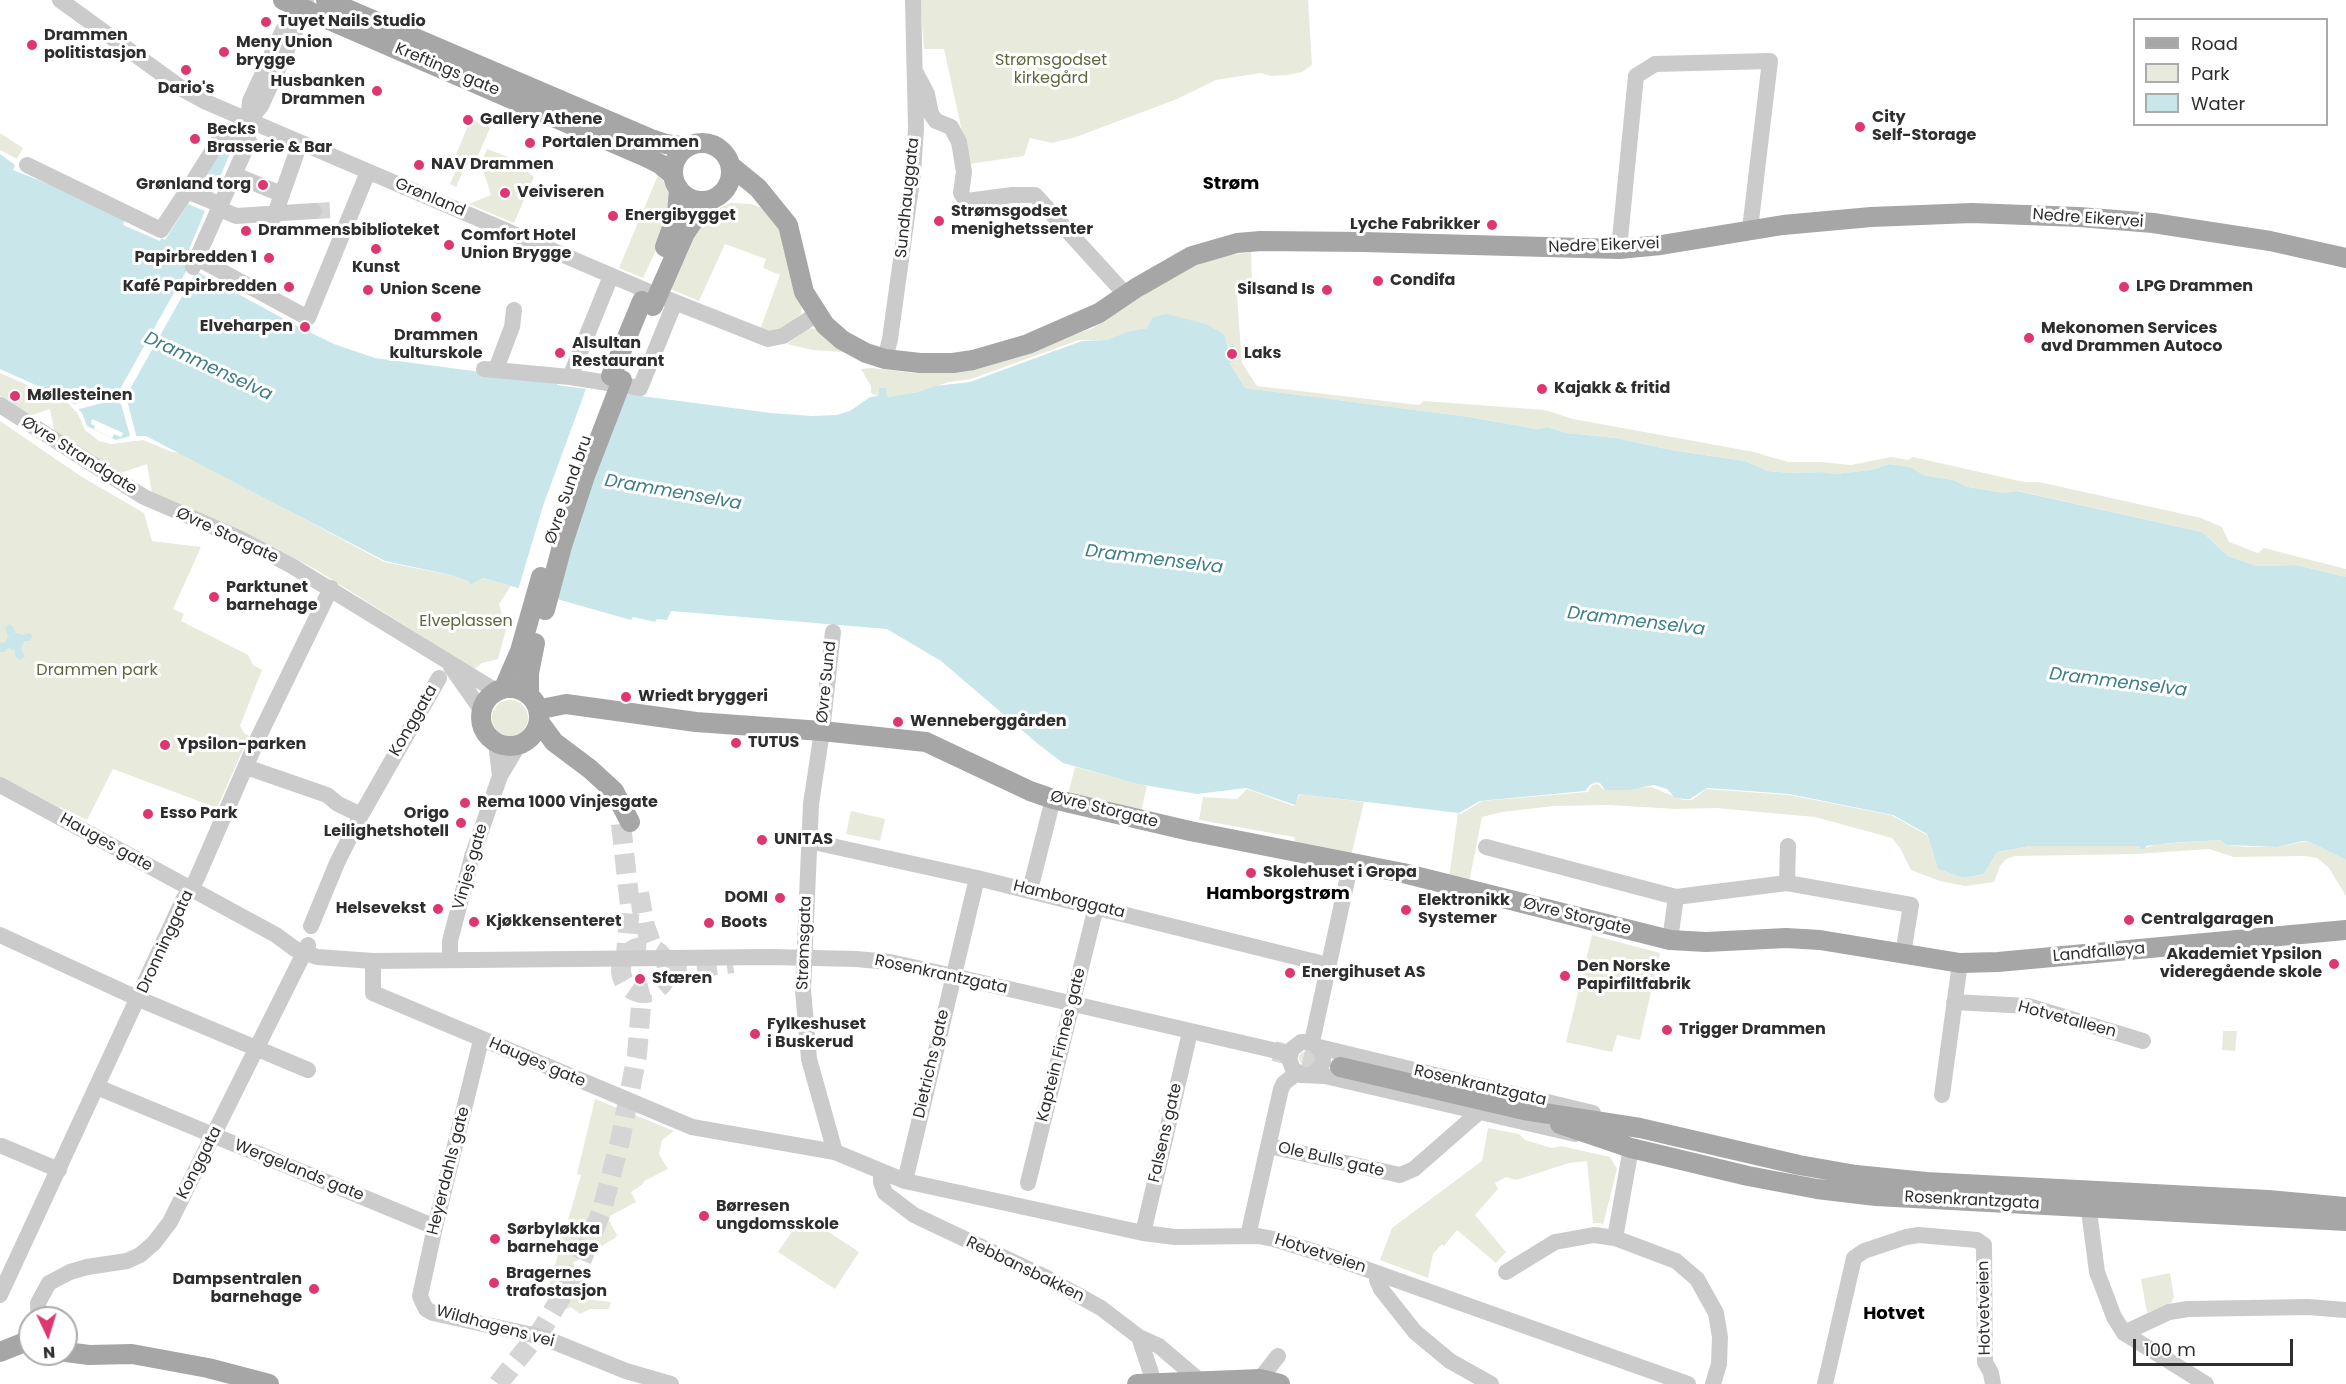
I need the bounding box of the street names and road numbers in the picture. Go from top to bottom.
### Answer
street label: Kreftings gate [392,39,502,101]
street label: Sundhauggata [892,137,924,259]
street label: Grønland [392,175,468,221]
street label: Nedre Eikervei [2032,206,2144,232]
street label: Nedre Eikervei [1548,234,1660,258]
street label: Øvre Strandgate [18,413,140,499]
street label: Øvre Sund bru [541,433,597,547]
street label: Øvre Storgate [173,504,281,568]
street label: Øvre Sund [813,640,841,724]
street label: Konggata [386,682,442,760]
street label: Øvre Storgate [1048,787,1160,833]
street label: Hauges gate [56,810,156,876]
street label: Vinjes gate [450,822,492,912]
street label: Hamborggata [1011,877,1127,923]
street label: Dronninggata [134,888,198,996]
street label: Øvre Storgate [1521,894,1633,940]
street label: Strømsgata [794,895,816,991]
street label: Landfalløya [2052,939,2146,967]
street label: Rosenkrantzgata [873,952,1009,998]
street label: Kaptein Finnes gate [1034,966,1090,1124]
street label: Hotvetalleen [2016,998,2118,1042]
street label: Dietrichs gate [910,1008,954,1120]
street label: Hauges gate [486,1034,588,1092]
street label: Rosenkrantzgata [1412,1061,1548,1111]
street label: Falsens gate [1145,1081,1187,1185]
street label: Heyerdahls gate [424,1105,474,1237]
street label: Konggata [173,1123,227,1203]
street label: Wergelands gate [231,1136,367,1206]
street label: Ole Bulls gate [1276,1138,1386,1182]
street label: Rosenkrantzgata [1904,1188,2040,1214]
street label: Hotvetveien [1272,1230,1368,1278]
street label: Rebbansbakken [963,1233,1087,1307]
street label: Hotvetveien [1975,1260,1995,1356]
street label: Wildhagens vei [434,1302,556,1352]

